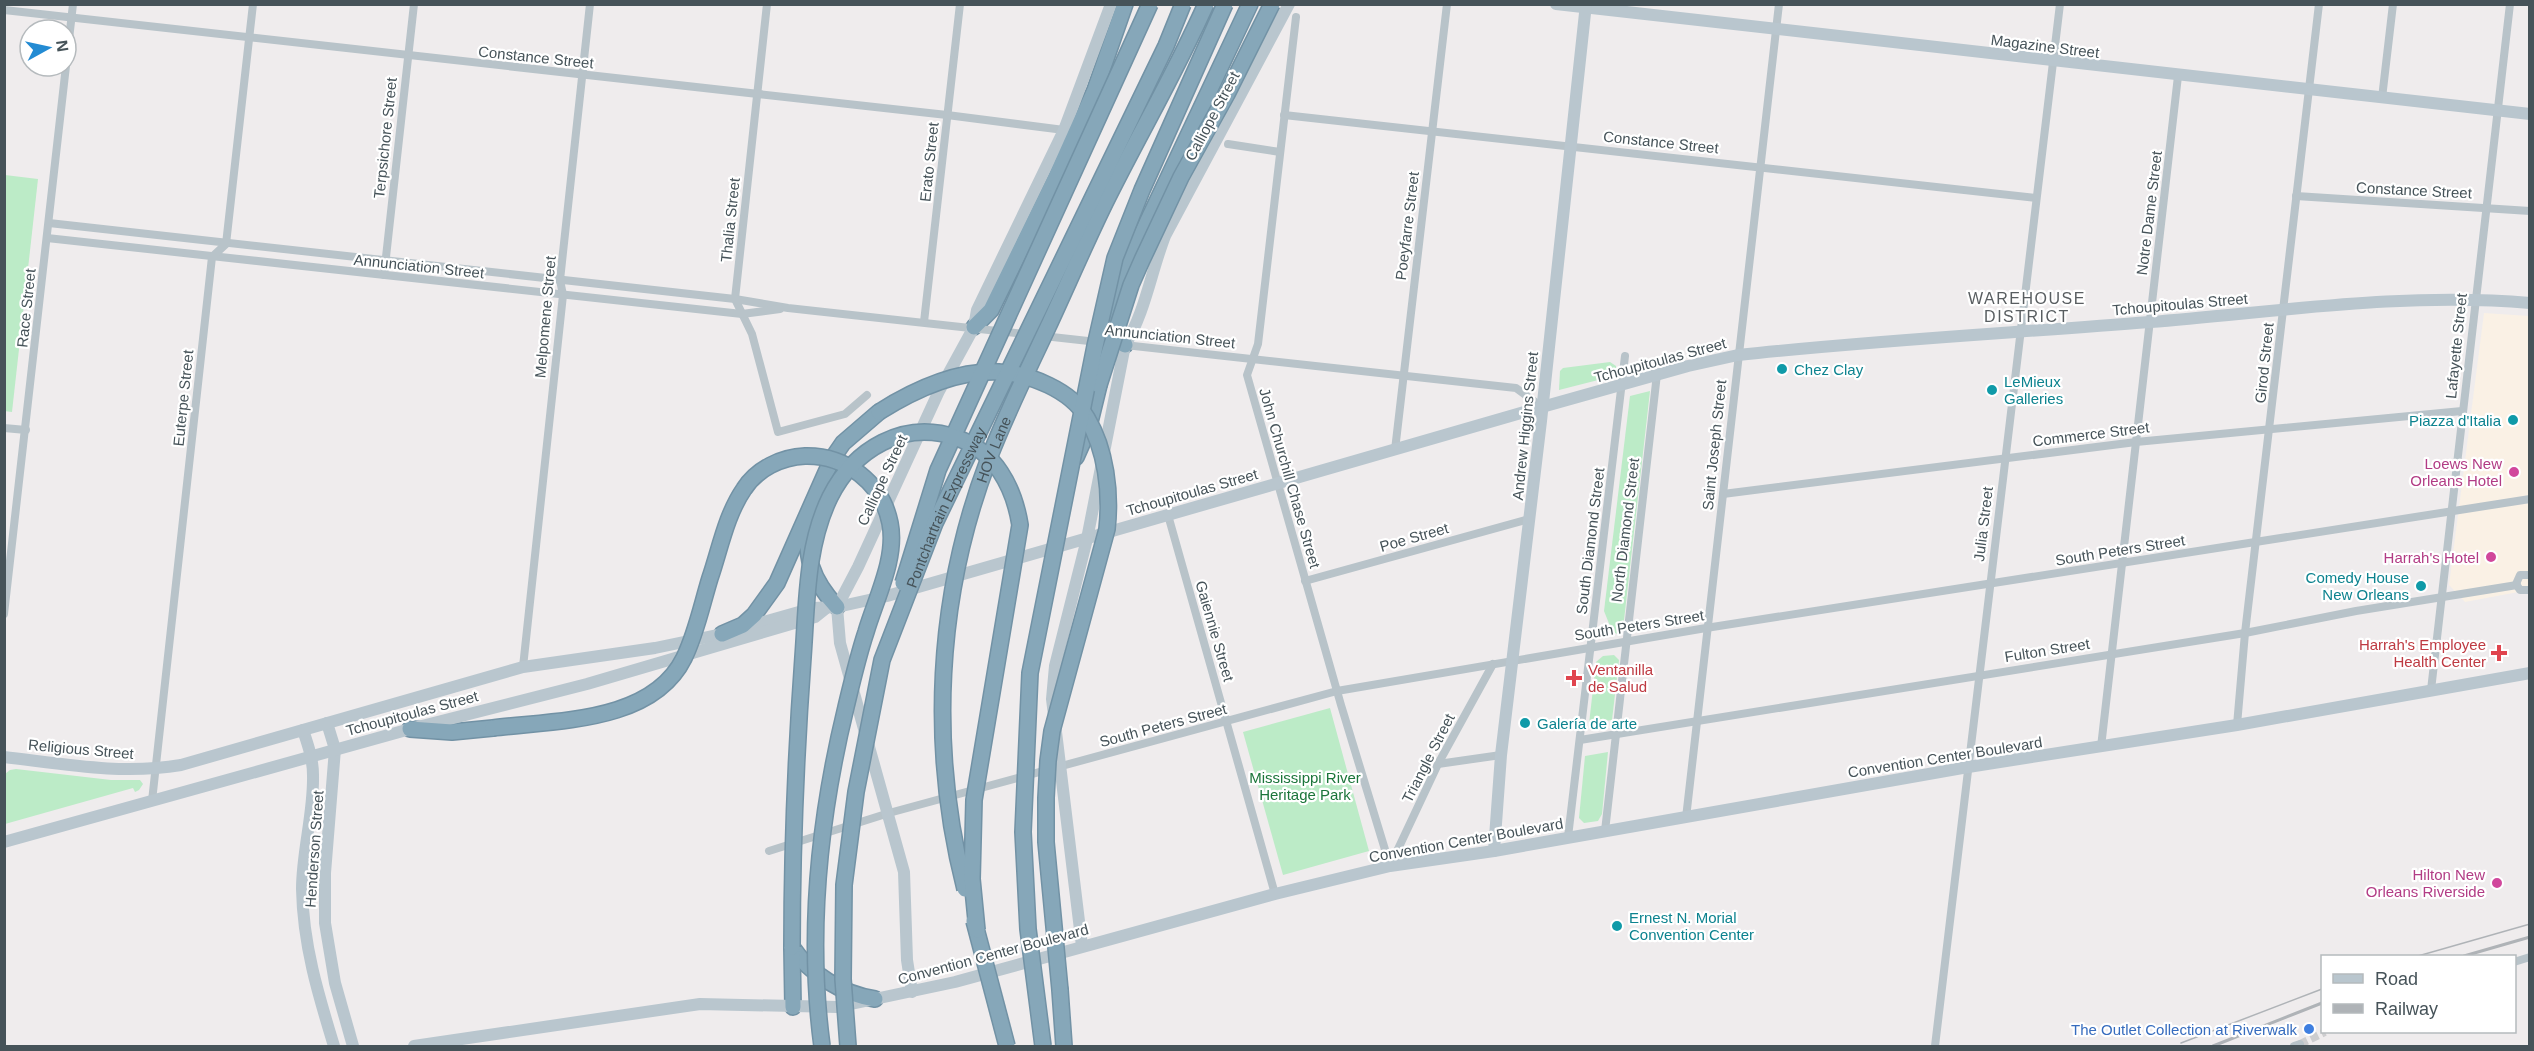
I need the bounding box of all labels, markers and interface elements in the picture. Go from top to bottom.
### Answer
north arrow [18,18,78,78]
street label: Magazine Street [1990,31,2101,61]
text: N [53,39,72,53]
street label: Constance Street [477,42,595,72]
street label: Calliope Street [1181,68,1243,163]
street label: Terpsichore Street [370,76,400,199]
street label: Erato Street [916,120,942,203]
street label: Constance Street [1602,127,1720,157]
street label: Notre Dame Street [2133,149,2165,276]
street label: Poeyfarre Street [1392,170,1422,281]
street label: Thalia Street [717,176,743,263]
street label: Constance Street [2356,178,2473,202]
street label: Annunciation Street [353,251,486,281]
street label: Melpomene Street [531,254,559,379]
street label: Race Street [13,267,39,348]
district label: WAREHOUSE DISTRICT [1968,290,2086,325]
street label: Tchoupitoulas Street [2112,290,2249,318]
street label: Lafayette Street [2442,292,2470,400]
street label: Annunciation Street [1104,321,1237,351]
street label: Girod Street [2251,321,2277,404]
street label: Tchoupitoulas Street [1592,334,1729,386]
street label: Euterpe Street [169,348,197,447]
street label: Andrew Higgins Street [1509,350,1541,501]
place label: Chez Clay [1794,361,1864,378]
marker: Chez Clay [1775,362,1789,376]
place label: LeMieux Galleries [2004,373,2063,407]
street label: Saint Joseph Street [1699,378,1729,511]
marker: LeMieux Galleries [1985,383,1999,397]
street label: John Churchill Chase Street [1256,386,1324,571]
place label: Piazza d'Italia [2409,412,2502,429]
marker: Piazza d'Italia [2506,413,2520,427]
street label: HOV Lane [972,414,1014,485]
street label: Commerce Street [2032,418,2151,450]
street label: Pontchartrain Expressway [902,424,989,590]
street label: Calliope Street [854,431,911,528]
place label: Loews New Orleans Hotel [2410,455,2502,489]
street label: North Diamond Street [1608,456,1642,603]
street label: Tchoupitoulas Street [1124,465,1260,519]
marker: Loews New Orleans Hotel [2507,465,2521,479]
street label: South Diamond Street [1573,466,1608,615]
street label: Julia Street [1970,485,1996,562]
street label: Poe Street [1378,519,1451,555]
street label: South Peters Street [2054,531,2187,569]
place label: Harrah's Hotel [2384,549,2479,566]
marker: Harrah's Hotel [2484,550,2498,564]
place label: Comedy House New Orleans [2306,569,2409,603]
street label: Gaiennie Street [1192,579,1238,684]
marker: Comedy House New Orleans [2414,579,2428,593]
street label: South Peters Street [1573,606,1706,644]
street label: Fulton Street [2003,635,2092,665]
place label: Harrah's Employee Health Center [2359,636,2486,670]
marker: Harrah's Employee Health Center [2490,644,2508,662]
place label: Ventanilla de Salud [1588,661,1654,695]
marker: Ventanilla de Salud [1565,669,1583,687]
street label: Tchoupitoulas Street [344,687,481,739]
street label: South Peters Street [1098,700,1229,750]
street label: Triangle Street [1398,710,1458,805]
place label: Galería de arte [1537,715,1637,732]
marker: Galería de arte [1518,716,1532,730]
street label: Convention Center Boulevard [1846,733,2044,781]
street label: Religious Street [28,736,135,762]
park label: Mississippi River Heritage Park [1249,769,1361,803]
street label: Henderson Street [301,789,327,908]
street label: Convention Center Boulevard [1368,815,1564,865]
place label: Hilton New Orleans Riverside [2366,866,2485,900]
marker: Hilton New Orleans Riverside [2490,876,2504,890]
place label: Ernest N. Morial Convention Center [1629,909,1754,943]
marker: Ernest N. Morial Convention Center [1610,919,1624,933]
street label: Convention Center Boulevard [896,920,1090,988]
legend [2321,955,2516,1033]
text: Road [2375,969,2418,989]
text: Railway [2375,999,2438,1019]
place label: The Outlet Collection at Riverwalk [2071,1021,2297,1038]
marker: The Outlet Collection at Riverwalk [2302,1022,2316,1036]

